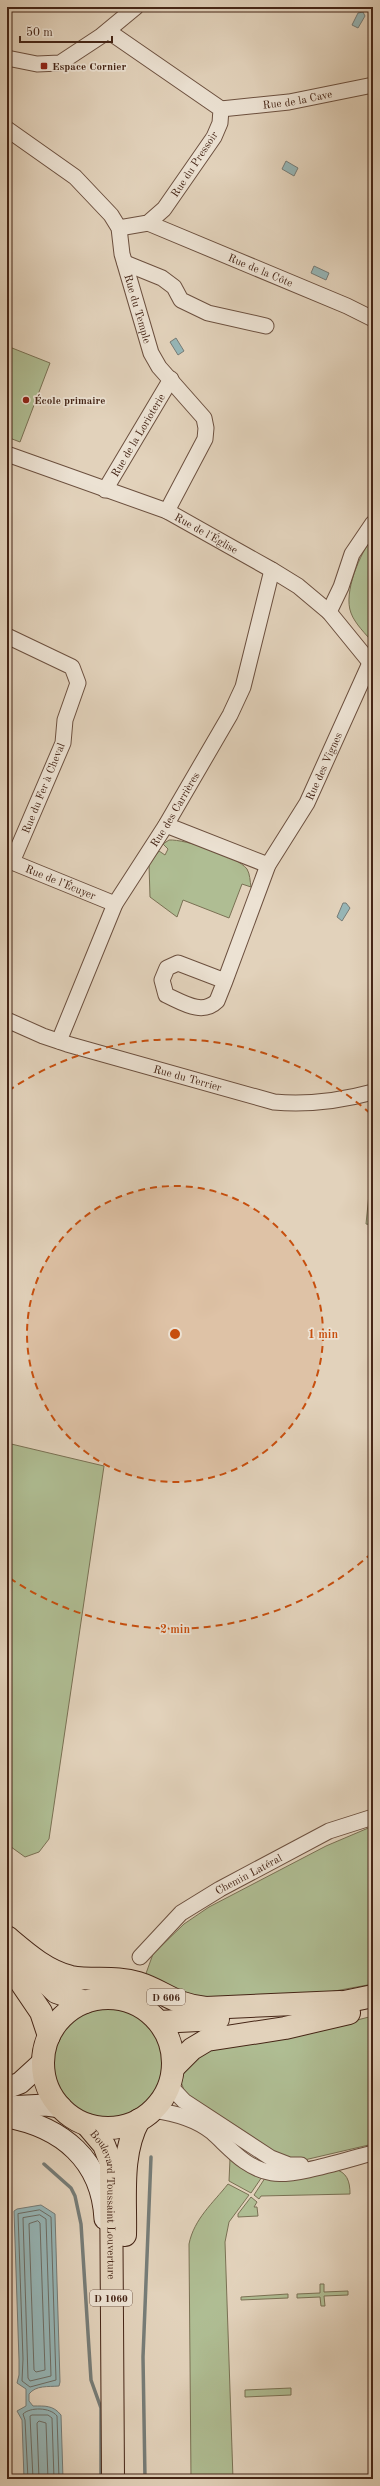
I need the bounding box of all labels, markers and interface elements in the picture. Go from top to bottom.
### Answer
scale bar [20,18,112,44]
text: 50 m [26,26,53,39]
marker: Espace Cornier [39,61,49,71]
place label: Espace Cornier [52,62,126,73]
street label: Rue de la Cave [262,89,333,112]
street label: Rue du Pressoir [170,129,221,200]
street label: Rue de la Côte [226,253,294,290]
street label: Rue du Temple [121,273,152,345]
street label: Rue de la Lorioterie [110,392,168,479]
place label: École primaire [34,394,106,407]
marker: École primaire [21,395,31,405]
street label: Rue de l'Église [172,512,239,557]
street label: Rue des Vignes [305,731,345,803]
street label: Rue du Fer à Cheval [21,742,68,835]
street label: Rue des Carrières [149,771,203,849]
street label: Rue de l’Écuyer [23,864,97,903]
street label: Rue du Terrier [152,1064,223,1094]
centre of rings [168,1327,182,1341]
text: 1 min [308,1329,338,1341]
text: 2 min [160,1624,190,1636]
street label: Chemin Latéral [214,1853,284,1898]
road number: D 606 [147,1989,185,2005]
street label: Boulevard Toussaint Louverture [87,2129,116,2279]
road number: D 1060 [90,2290,132,2306]

